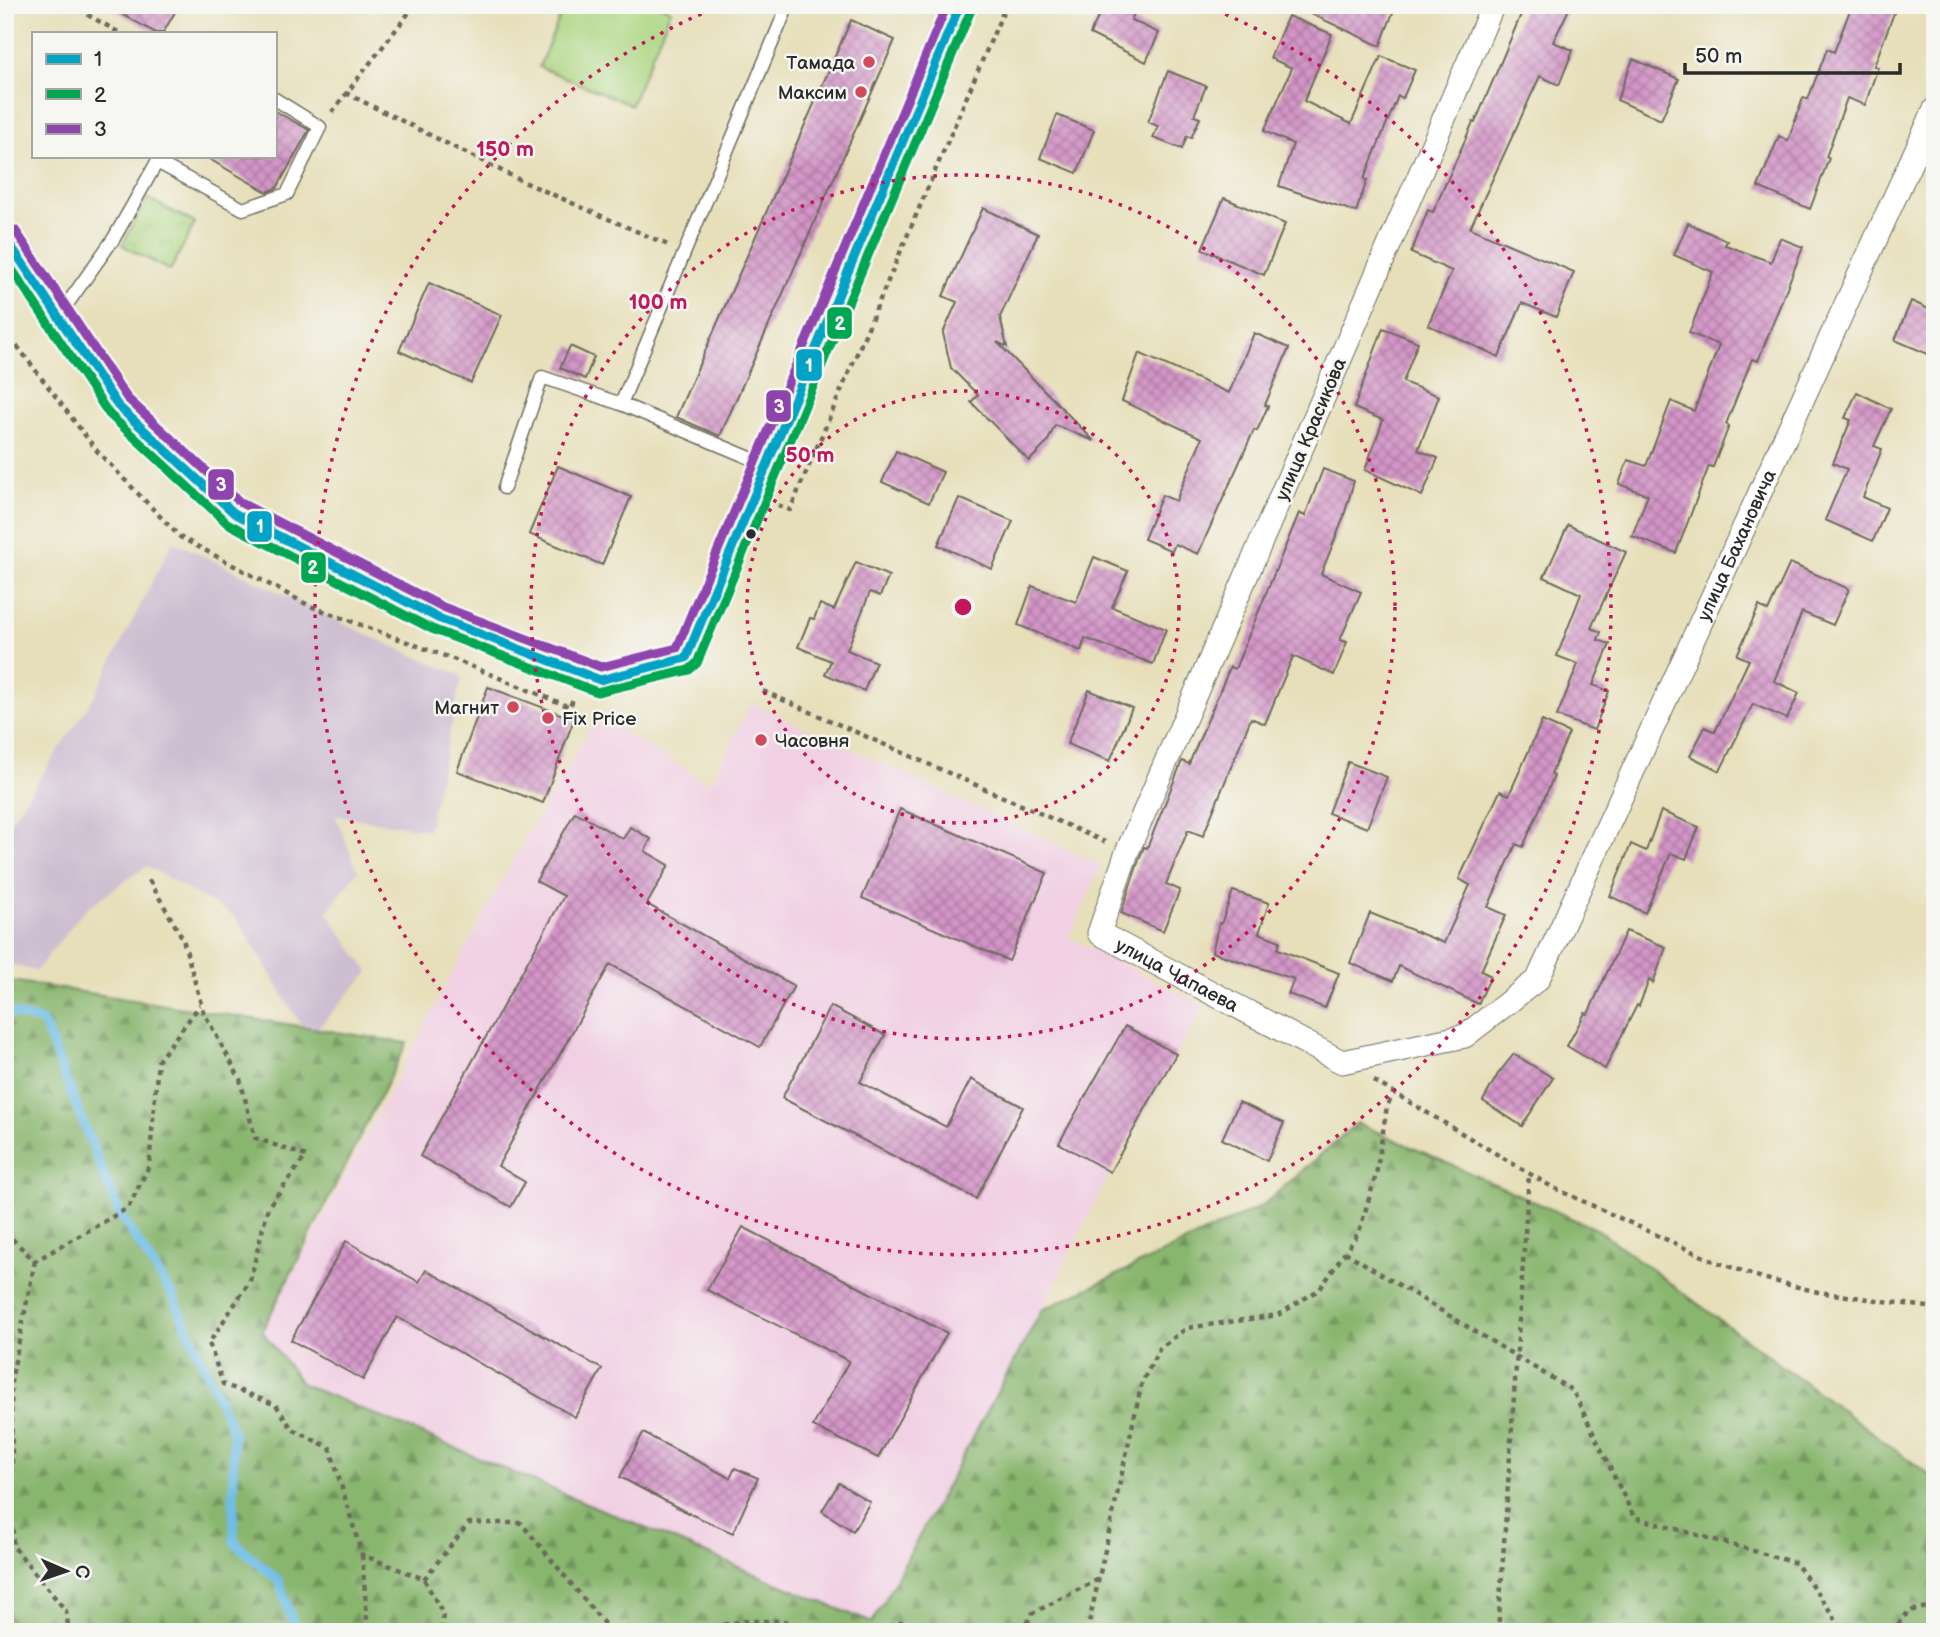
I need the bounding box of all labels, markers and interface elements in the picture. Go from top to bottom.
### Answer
legend [32,32,276,158]
scale bar [1685,32,1900,76]
text: 50 m [1695,44,1742,69]
text: 1 [94,47,102,72]
place label: Тамада [786,52,855,75]
marker: Тамада [861,54,877,70]
place label: Максим [778,82,847,105]
text: 2 [94,83,107,108]
marker: Максим [853,84,869,100]
text: 3 [94,117,107,142]
text: 150 m [476,137,534,162]
text: 100 m [629,290,687,315]
line badge: 2 [826,306,853,340]
text: 2 [834,313,846,336]
line badge: 1 [795,348,823,382]
text: 1 [805,355,813,378]
street label: улица Красикова [1271,355,1352,504]
line badge: 3 [765,389,792,423]
text: 3 [773,396,785,419]
text: 50 m [786,443,834,468]
street label: улица Бахановича [1693,466,1782,625]
line badge: 3 [207,468,235,501]
text: 3 [215,474,227,497]
line badge: 1 [246,510,273,543]
text: 1 [256,516,264,539]
unlabelled marker [744,527,758,541]
line badge: 2 [300,551,327,584]
text: 2 [307,557,319,580]
centre of rings [951,595,975,619]
place label: Магнит [434,697,499,720]
marker: Магнит [505,699,521,715]
place label: Fix Price [562,708,636,731]
marker: Fix Price [540,710,556,726]
place label: Часовня [775,730,849,753]
marker: Часовня [753,732,769,748]
street label: улица Чапаева [1111,934,1242,1018]
north arrow [32,1536,102,1606]
text: С [70,1565,93,1579]

